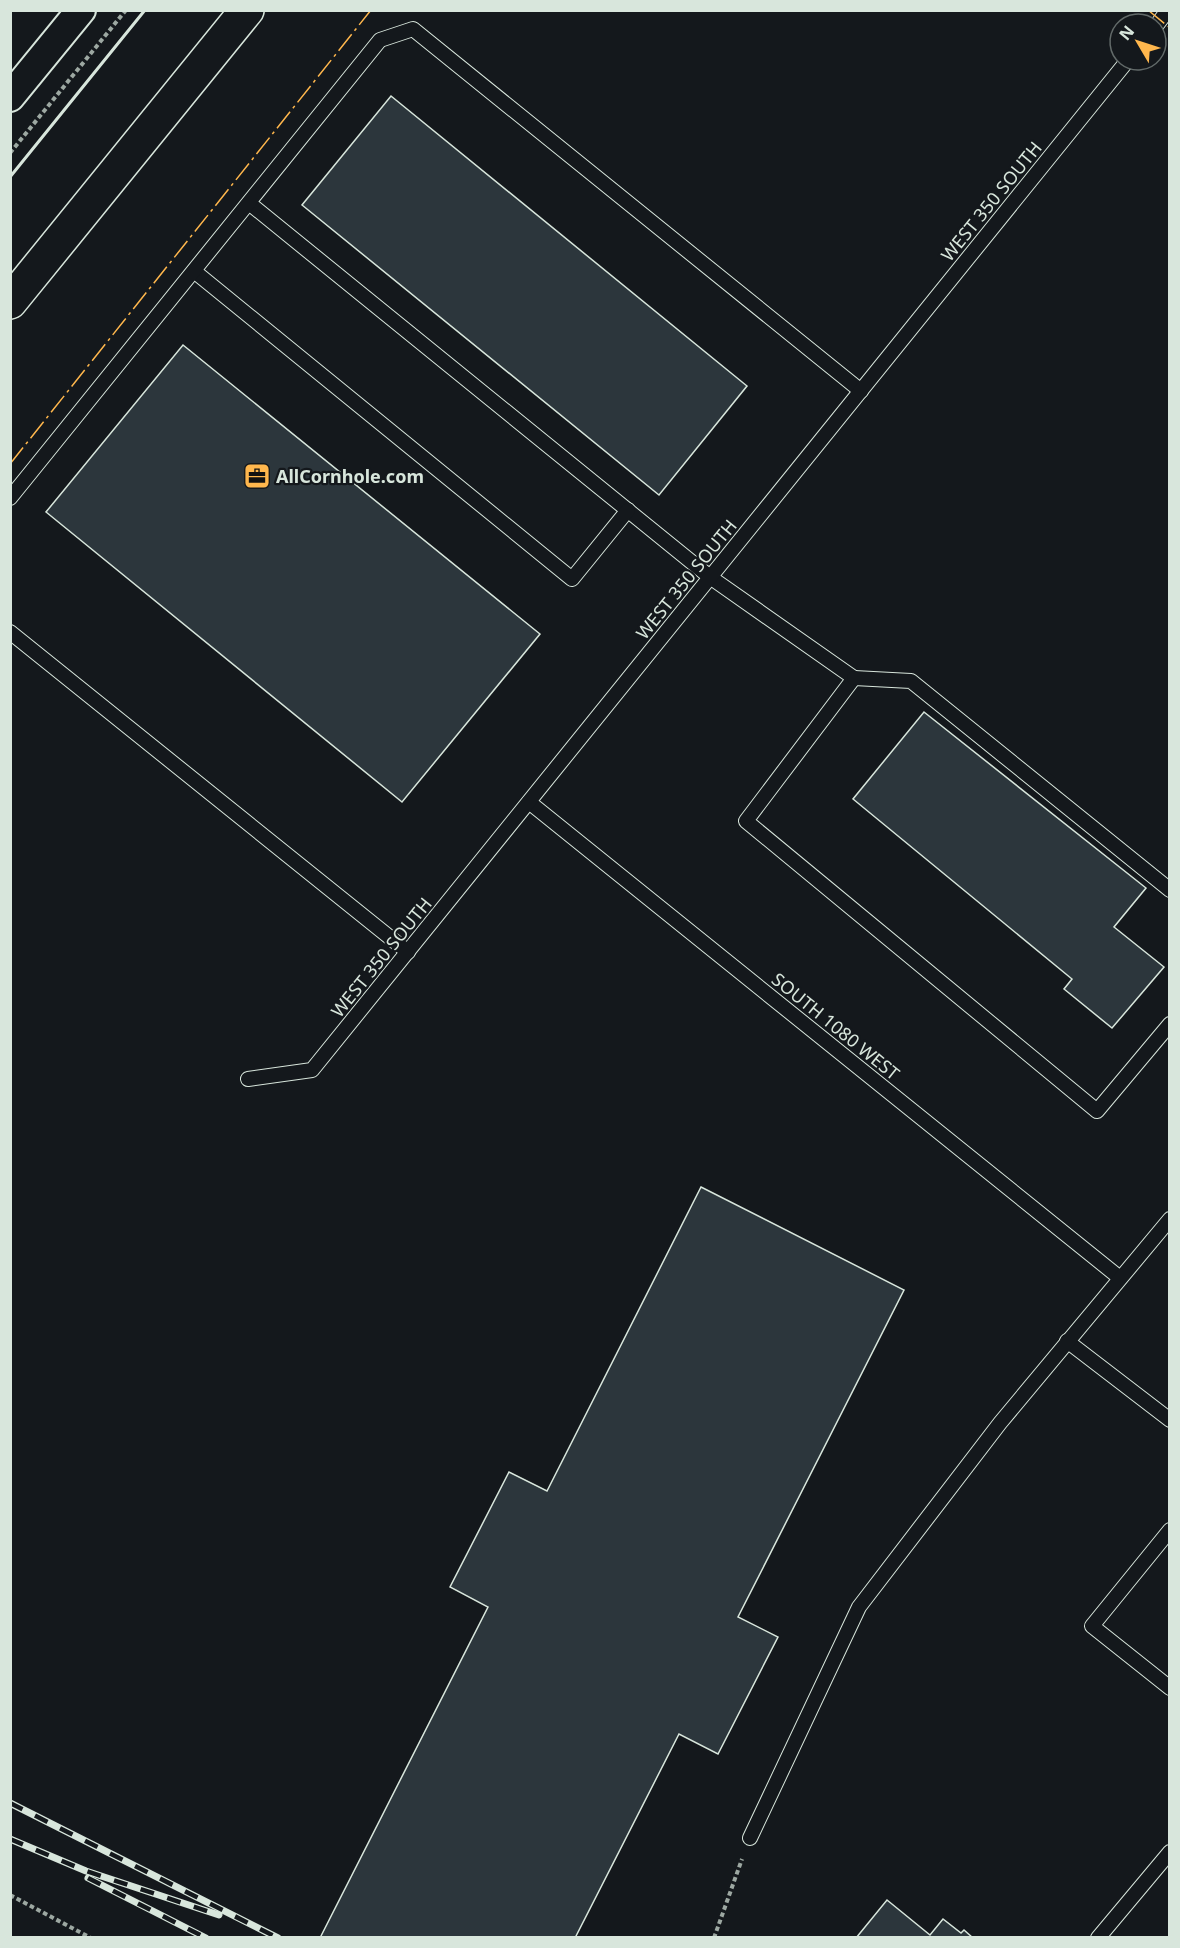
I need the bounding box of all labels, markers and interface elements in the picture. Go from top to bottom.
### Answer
north arrow [1108,12,1168,72]
text: N [1114,21,1139,45]
street label: WEST 350 SOUTH [935,136,1047,266]
office icon: AllCornhole.com [242,461,272,491]
place label: AllCornhole.com [276,464,424,488]
street label: WEST 350 SOUTH [630,514,742,644]
street label: WEST 350 SOUTH [325,892,437,1022]
street label: SOUTH 1080 WEST [767,967,905,1085]

